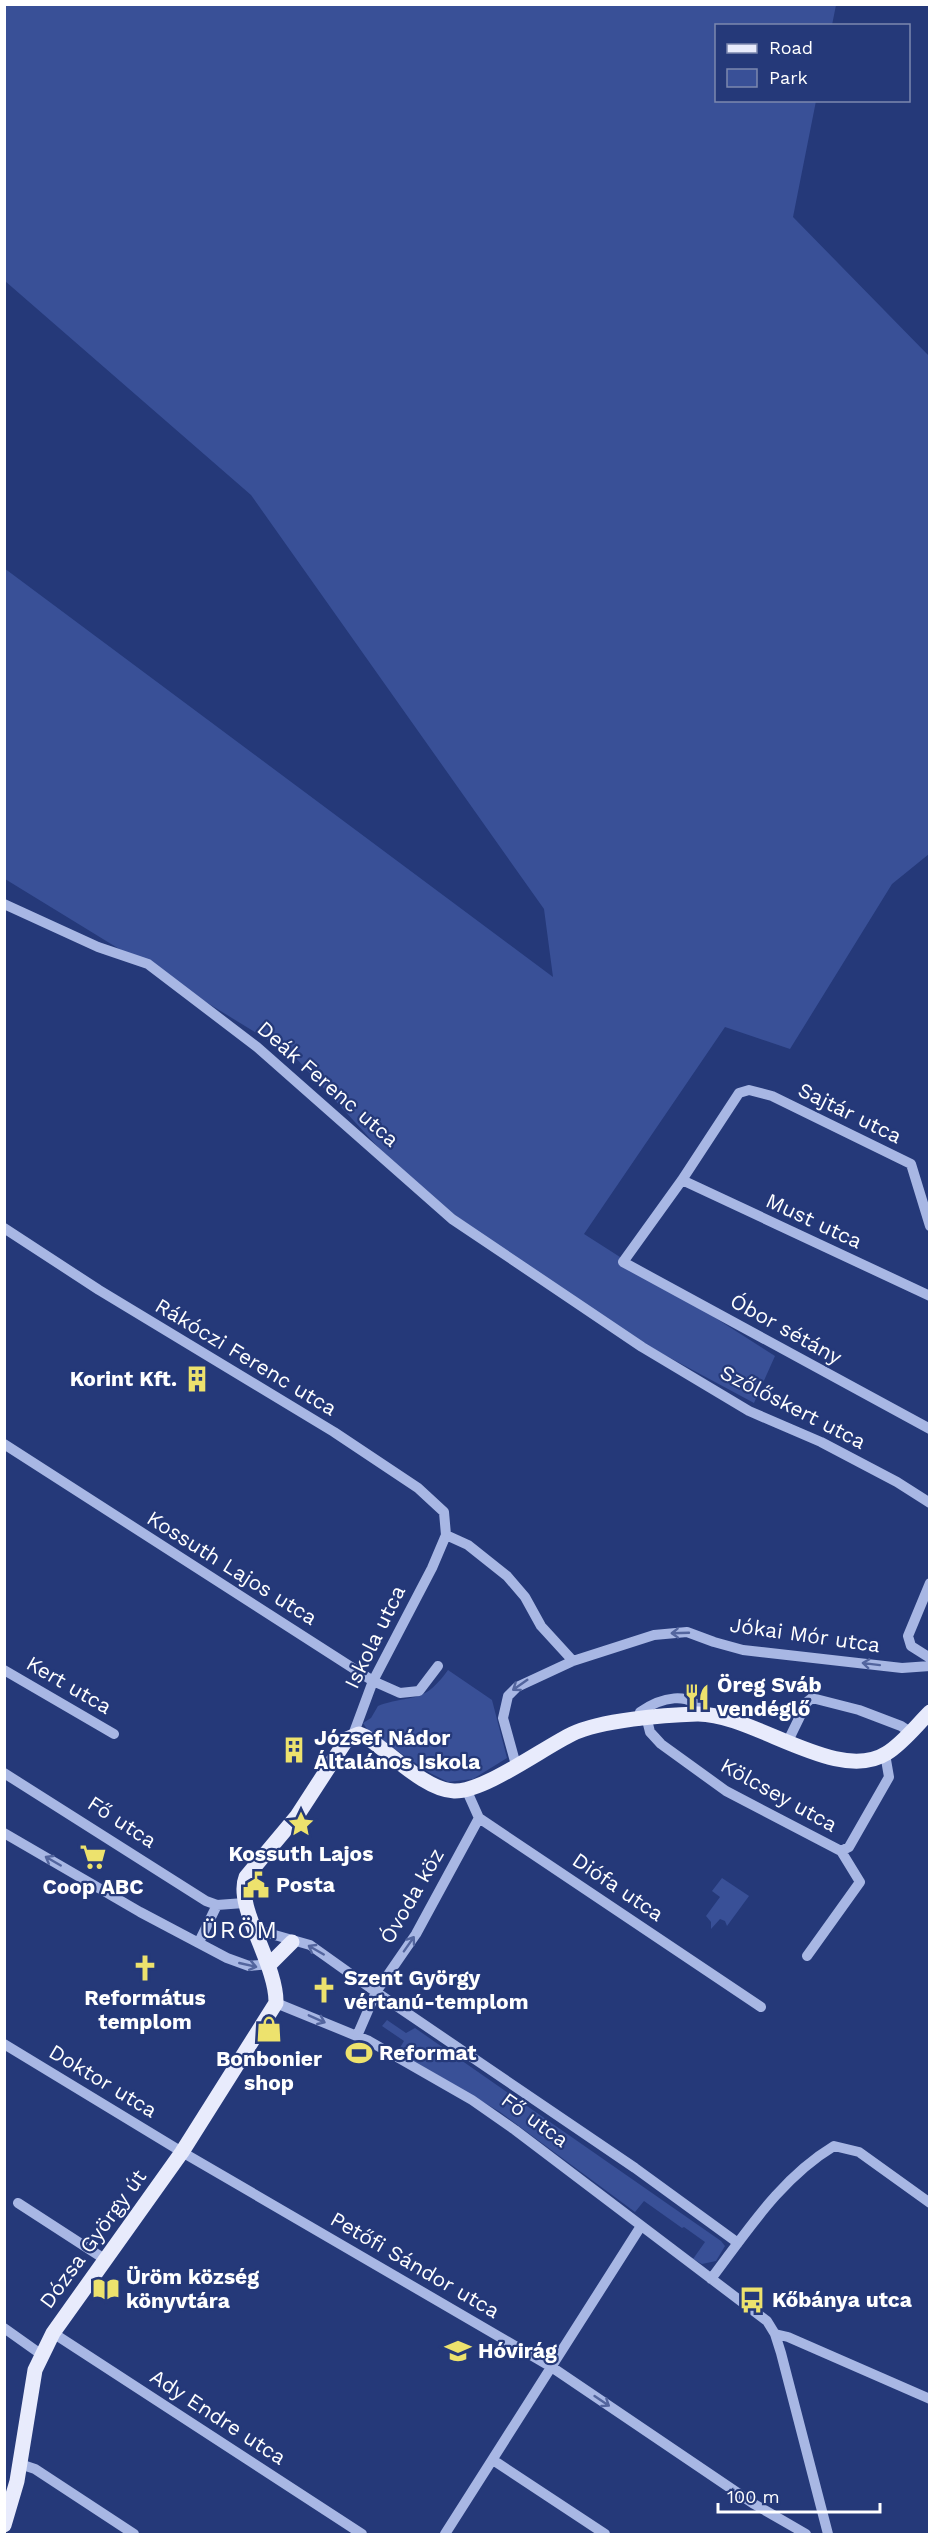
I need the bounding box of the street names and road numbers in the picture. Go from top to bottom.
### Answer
street label: Deák Ferenc utca [253,1015,404,1152]
street label: Sajtár utca [794,1077,906,1148]
street label: Must utca [762,1187,866,1254]
street label: Óbor sétány [726,1288,847,1370]
street label: Rákóczi Ferenc utca [151,1293,342,1421]
street label: Szőlőskert utca [716,1359,870,1454]
street label: Kossuth Lajos utca [143,1505,322,1630]
street label: Iskola utca [339,1581,410,1692]
street label: Jókai Mór utca [728,1612,882,1657]
street label: Kert utca [22,1650,116,1719]
street label: Kölcsey utca [717,1752,842,1837]
street label: Fő utca [83,1790,161,1853]
street label: Óvoda köz [374,1844,449,1948]
street label: Diófa utca [568,1847,669,1926]
street label: Doktor utca [45,2039,162,2123]
street label: Fő utca [497,2087,574,2152]
street label: Dózsa György út [34,2164,151,2313]
street label: Petőfi Sándor utca [326,2206,504,2323]
street label: Ady Endre utca [146,2363,291,2470]

